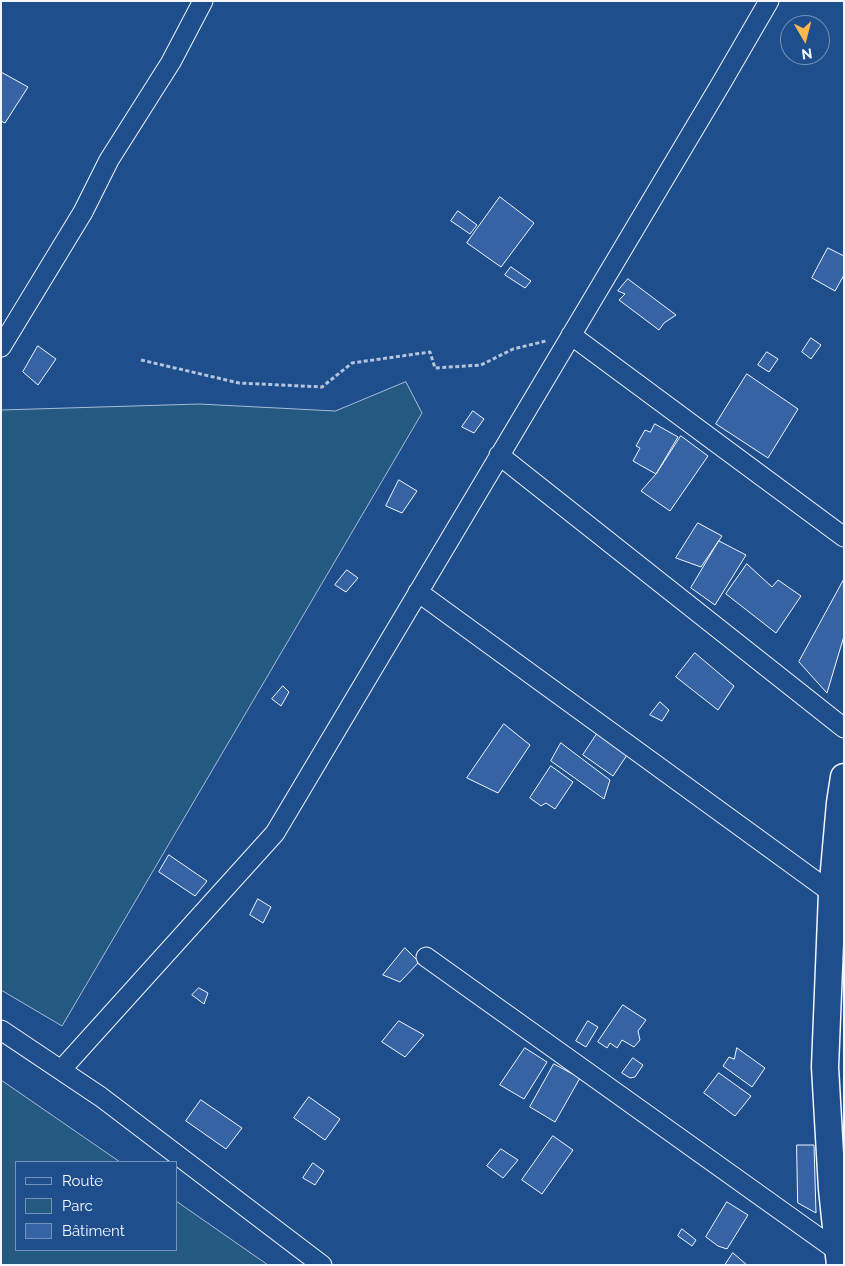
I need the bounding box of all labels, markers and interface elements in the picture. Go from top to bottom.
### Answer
north arrow [780,15,830,65]
text: N [801,45,813,63]
legend [15,1161,178,1251]
text: Route [62,1172,103,1190]
text: Parc [62,1197,93,1215]
text: Bâtiment [62,1222,125,1240]

